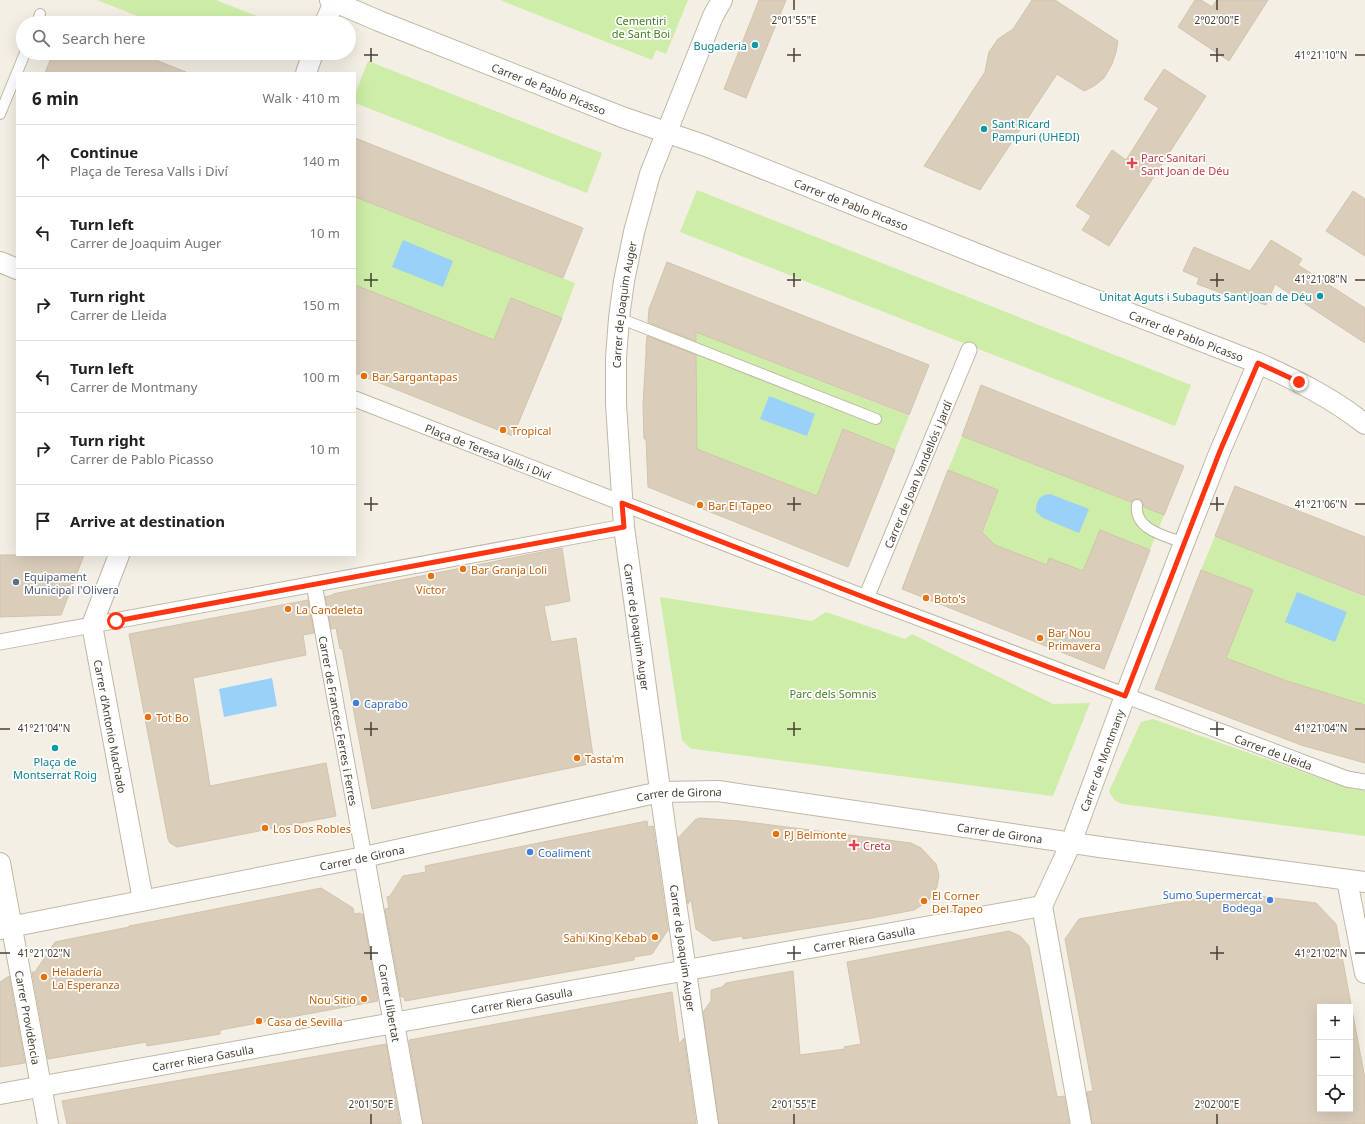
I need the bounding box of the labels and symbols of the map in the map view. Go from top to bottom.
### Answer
park label: Cementiri de Sant Boi [612,13,670,41]
text: 2°01'55"E [772,13,816,27]
text: 2°02'00"E [1195,13,1239,27]
place label: Bugaderia [694,38,747,53]
marker: Bugaderia [750,40,760,50]
text: 41°21'10"N [1295,48,1347,62]
street label: Carrer de Pablo Picasso [490,59,609,118]
place label: Sant Ricard Pampuri (UHEDI) [992,116,1080,144]
marker: Sant Ricard Pampuri (UHEDI) [979,124,989,134]
place label: Parc Sanitari Sant Joan de Déu [1141,150,1229,178]
marker: Parc Sanitari Sant Joan de Déu [1126,157,1138,169]
street label: Carrer de Pablo Picasso [792,174,911,233]
street label: Carrer de Joaquim Auger [609,239,640,368]
text: 41°21'08"N [1295,272,1347,286]
place label: Unitat Aguts i Subaguts Sant Joan de Déu [1099,289,1312,304]
marker: Unitat Aguts i Subaguts Sant Joan de Déu [1315,291,1325,301]
street label: Carrer de Pablo Picasso [1127,306,1246,364]
place label: Bar Sargantapas [372,369,457,384]
marker: Bar Sargantapas [359,371,369,381]
route end [1290,373,1308,391]
street label: Carrer de Joan Vandellós i Jardí [880,397,955,550]
street label: Plaça de Teresa Valls i Diví [423,420,554,483]
place label: Tropical [511,423,551,438]
marker: Tropical [498,425,508,435]
text: 41°21'06"N [1295,497,1347,511]
place label: Bar El Tapeo [708,498,772,513]
marker: Bar El Tapeo [695,500,705,510]
place label: Bar Granja Loli [471,562,547,577]
street label: Carrer de Joaquim Auger [621,563,653,692]
marker: Bar Granja Loli [458,564,468,574]
place label: Equipament Municipal l'Olivera [24,569,119,597]
marker: Víctor [426,571,436,581]
marker: Equipament Municipal l'Olivera [11,577,21,587]
place label: Víctor [416,582,446,597]
place label: Boto's [934,591,966,606]
marker: Boto's [921,593,931,603]
place label: La Candeleta [296,602,363,617]
marker: La Candeleta [283,604,293,614]
route start [107,612,125,630]
place label: Bar Nou Primavera [1048,625,1101,653]
marker: Bar Nou Primavera [1035,633,1045,643]
street label: Carrer de Francesc Ferres i Ferres [316,634,362,807]
street label: Carrer d'Antonio Machado [91,658,131,795]
park label: Parc dels Somnis [789,686,877,701]
place label: Caprabo [364,696,408,711]
marker: Caprabo [351,698,361,708]
street label: Carrer de Montmany [1076,707,1127,813]
place label: Tot Bo [156,710,189,725]
marker: Tot Bo [143,712,153,722]
text: 41°21'04"N [18,721,70,735]
text: 41°21'04"N [1295,721,1347,735]
street label: Carrer de Lleida [1233,730,1315,773]
marker: Plaça de Montserrat Roig [50,743,60,753]
place label: Tasta'm [585,751,624,766]
marker: Tasta'm [572,753,582,763]
place label: Plaça de Montserrat Roig [13,754,97,782]
street label: Carrer de Girona [635,783,723,805]
street label: Carrer de Girona [956,819,1044,846]
place label: Los Dos Robles [273,821,351,836]
marker: Los Dos Robles [260,823,270,833]
place label: PJ Belmonte [784,827,847,842]
marker: PJ Belmonte [771,829,781,839]
place label: Creta [863,838,891,853]
marker: Creta [848,839,860,851]
street label: Carrer de Girona [318,841,406,873]
place label: Coaliment [538,845,591,860]
marker: Coaliment [525,847,535,857]
street label: Carrer de Joaquim Auger [667,884,699,1013]
place label: Sumo Supermercat Bodega [1163,887,1262,915]
place label: El Corner Del Tapeo [932,888,983,916]
marker: Sumo Supermercat Bodega [1265,895,1275,905]
marker: El Corner Del Tapeo [919,896,929,906]
street label: Carrer Riera Gasulla [812,922,916,955]
place label: Sahi King Kebab [564,930,647,945]
marker: Sahi King Kebab [650,932,660,942]
text: 41°21'02"N [18,946,70,960]
text: 41°21'02"N [1295,946,1347,960]
street label: Carrer Llibertat [376,963,405,1043]
place label: Heladería La Esperanza [52,964,120,992]
street label: Carrer Providència [12,969,44,1066]
marker: Heladería La Esperanza [39,972,49,982]
street label: Carrer Riera Gasulla [470,983,574,1016]
place label: Nou Sitio [309,992,356,1007]
marker: Nou Sitio [359,994,369,1004]
place label: Casa de Sevilla [267,1014,343,1029]
marker: Casa de Sevilla [254,1016,264,1026]
street label: Carrer Riera Gasulla [151,1041,255,1074]
text: 2°01'50"E [349,1097,393,1111]
text: 2°01'55"E [772,1097,816,1111]
text: 2°02'00"E [1195,1097,1239,1111]

